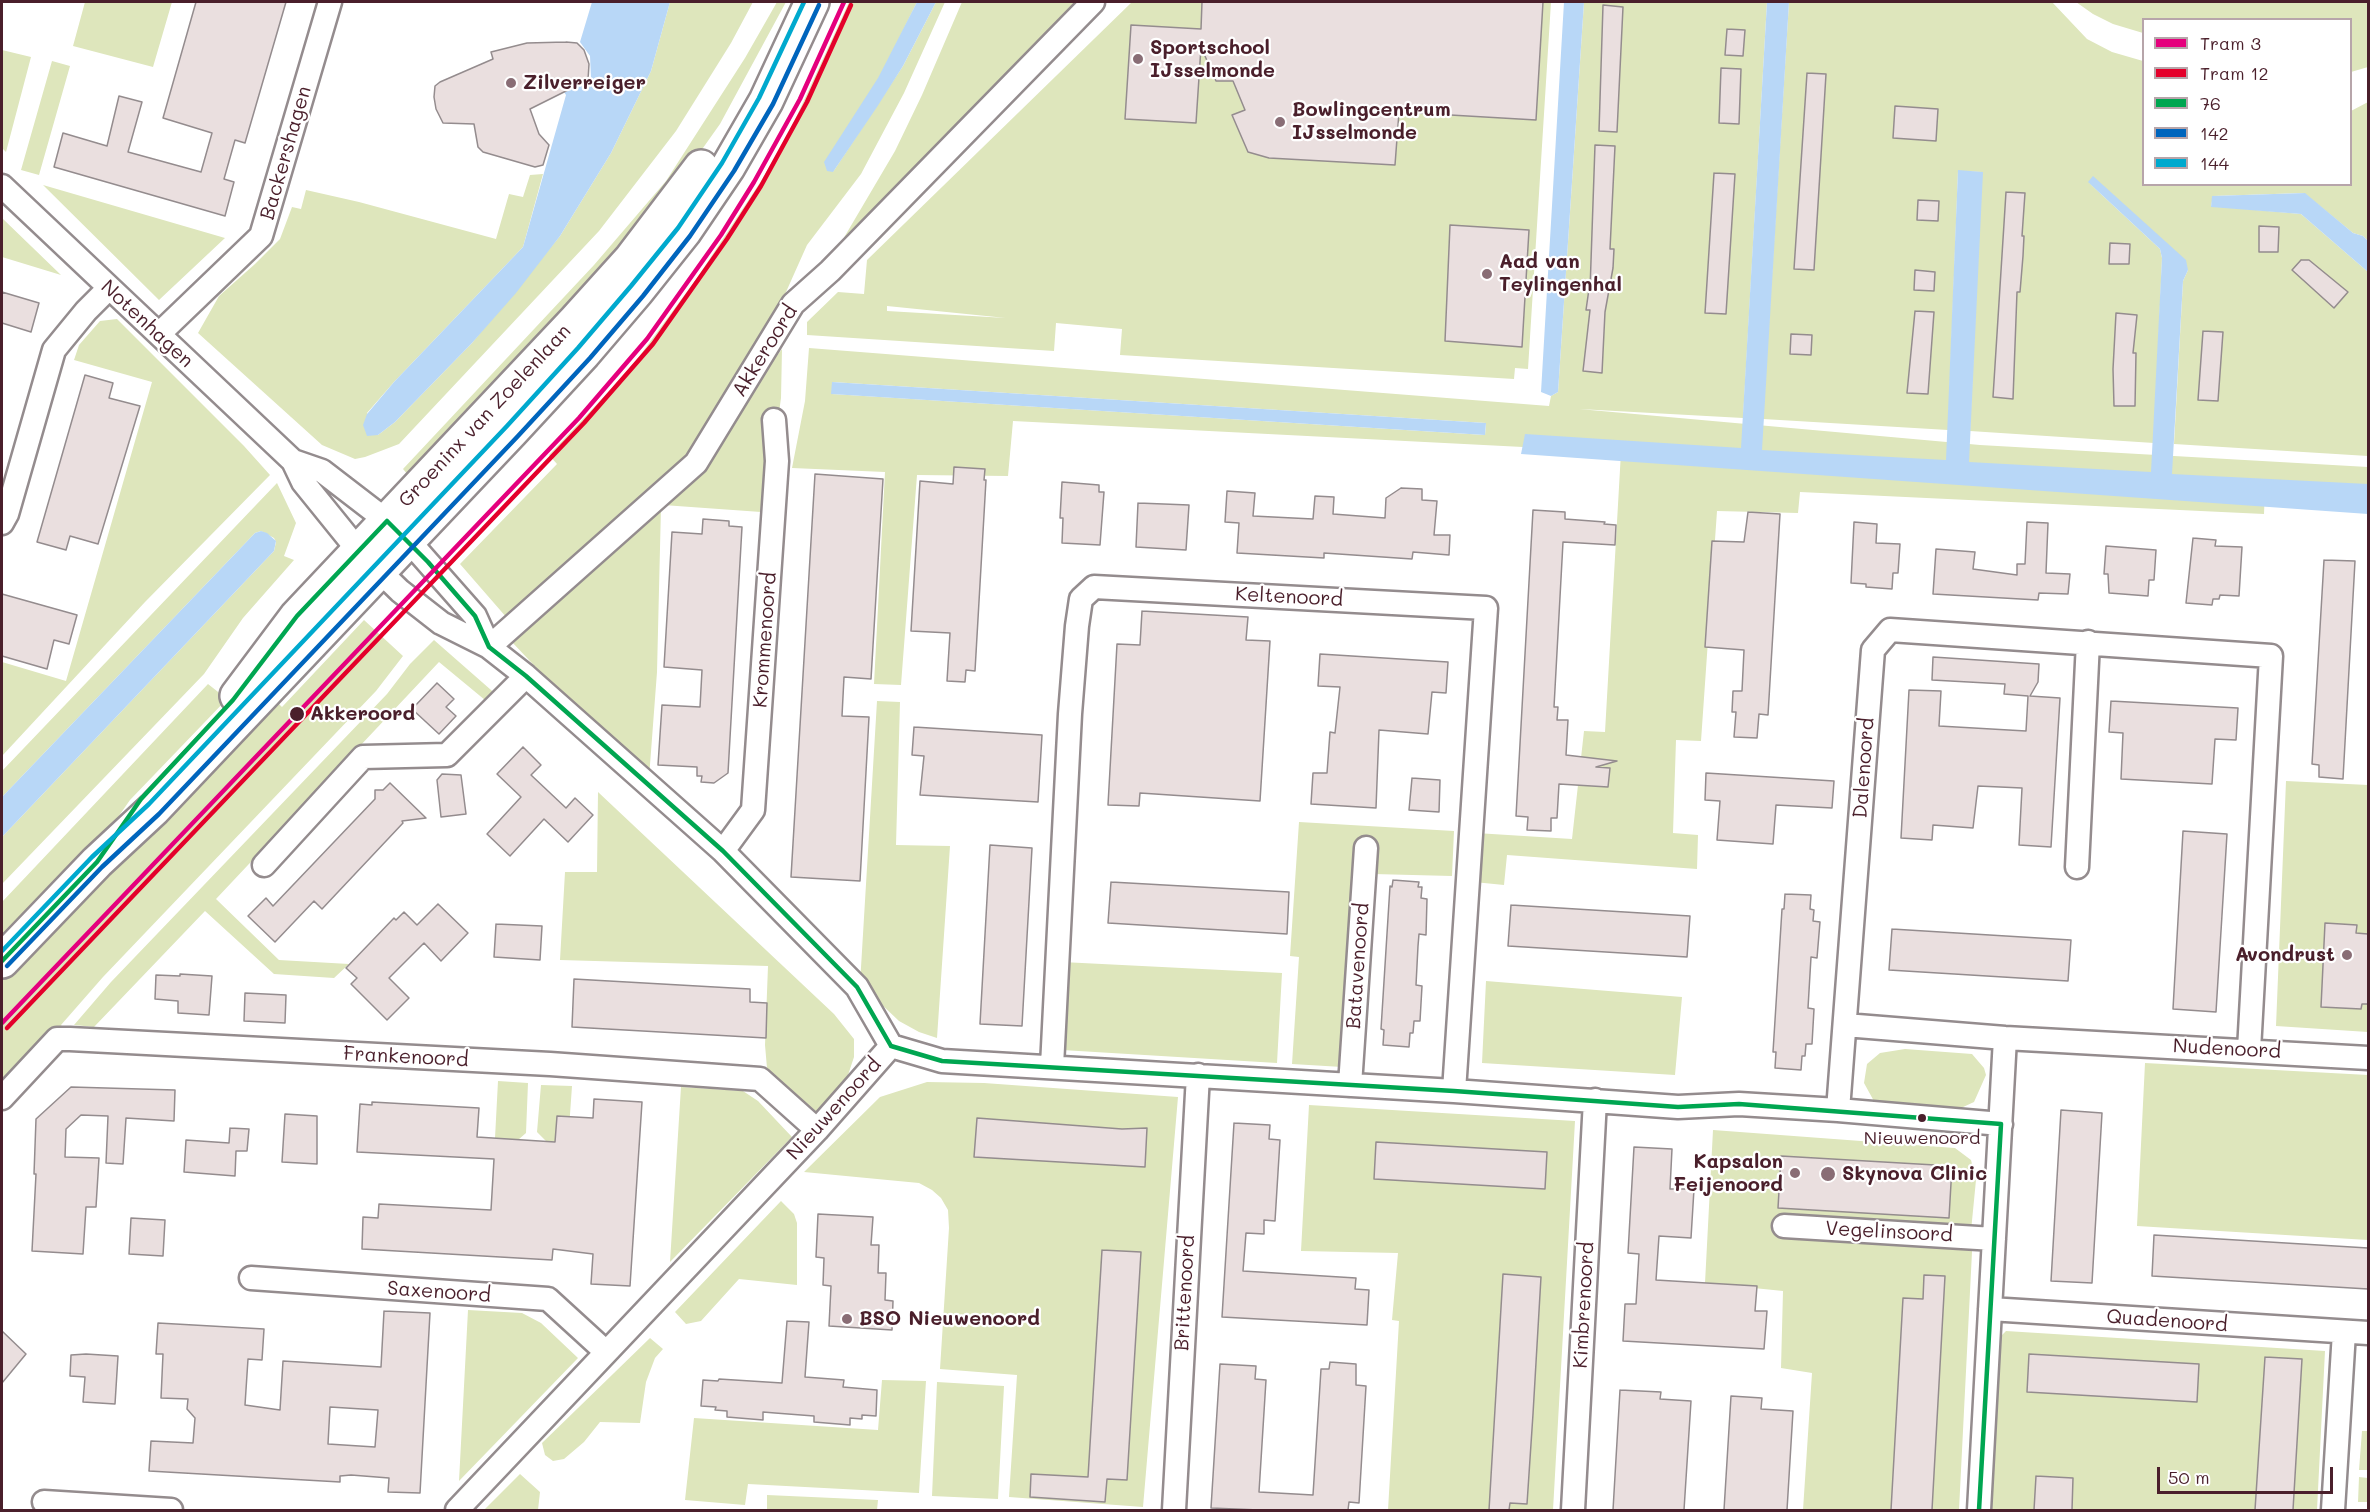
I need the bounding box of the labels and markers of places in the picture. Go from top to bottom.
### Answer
place label: Sportschool IJsselmonde [1150,36,1275,83]
marker: Sportschool IJsselmonde [1131,52,1145,66]
place label: Zilverreiger [523,71,646,95]
marker: Zilverreiger [504,76,518,90]
place label: Bowlingcentrum IJsselmonde [1292,98,1451,145]
marker: Bowlingcentrum IJsselmonde [1273,115,1287,129]
place label: Aad van Teylingenhal [1499,250,1622,297]
marker: Aad van Teylingenhal [1480,267,1494,281]
place label: Akkeroord [310,702,415,726]
marker: Akkeroord [288,705,306,723]
place label: Avondrust [2235,943,2335,967]
marker: Avondrust [2340,948,2354,962]
marker: Nieuwenoord [1916,1112,1928,1124]
place label: Nieuwenoord [1864,1127,1980,1149]
place label: Kapsalon Feijenoord [1673,1150,1783,1197]
place label: Skynova Clinic [1842,1162,1987,1186]
marker: Skynova Clinic [1819,1165,1837,1183]
marker: Kapsalon Feijenoord [1788,1166,1802,1180]
place label: BSO Nieuwenoord [859,1307,1040,1331]
marker: BSO Nieuwenoord [840,1312,854,1326]

